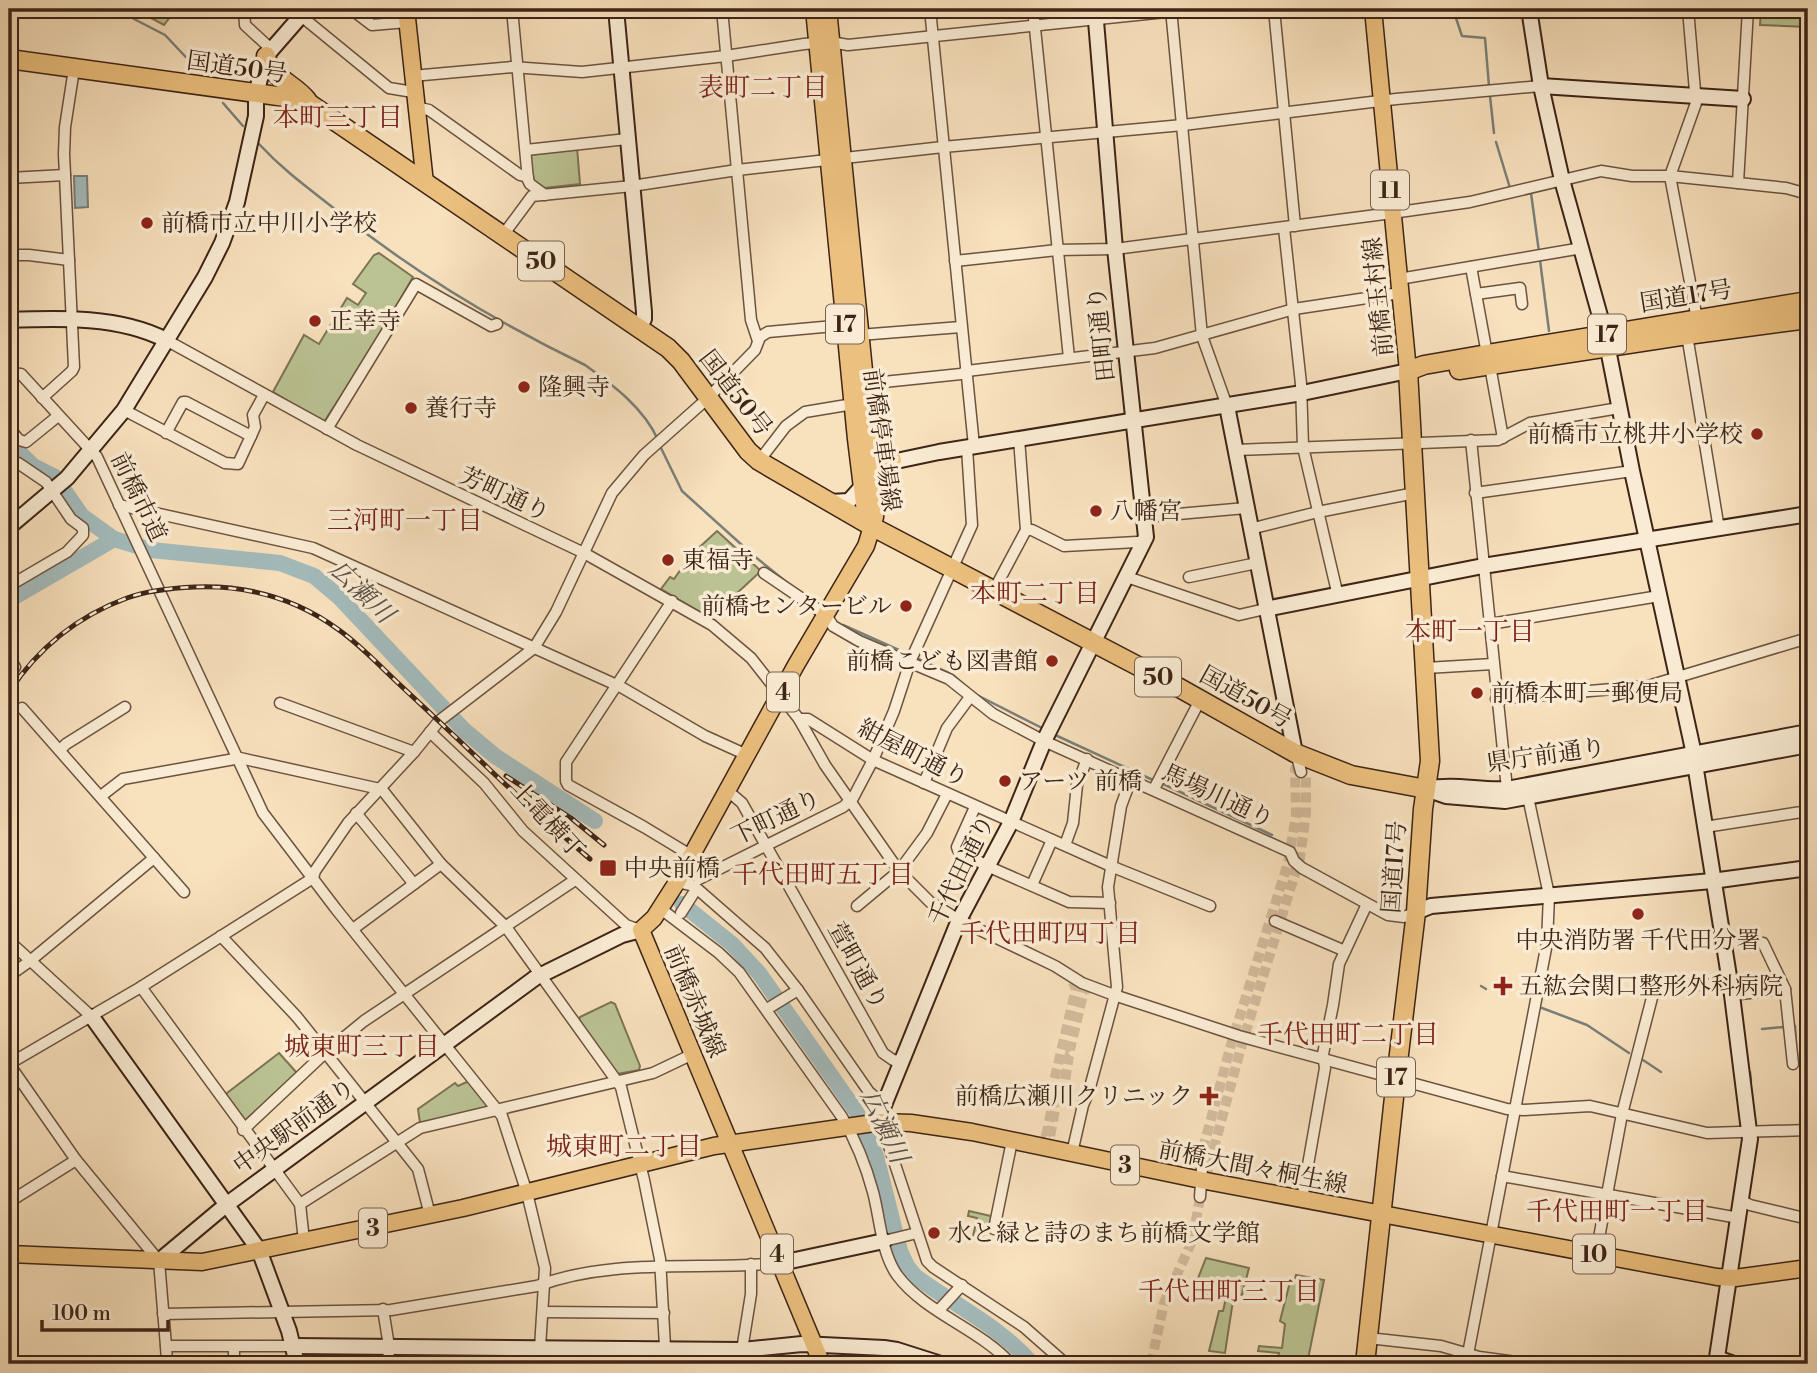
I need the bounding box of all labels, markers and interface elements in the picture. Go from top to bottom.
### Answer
street label: 国道50号 [185,46,289,90]
district label: 表町二丁目 [698,72,828,104]
district label: 本町三丁目 [273,102,403,134]
road number: 11 [1371,170,1409,210]
place label: 前橋市立中川小学校 [161,209,377,239]
marker: 前橋市立中川小学校 [139,215,155,231]
street label: 前橋玉村線 [1358,236,1400,358]
road number: 50 [518,242,564,280]
street label: 国道17号 [1638,275,1735,319]
street label: 田町通り [1082,285,1122,383]
road number: 17 [826,304,864,344]
place label: 正幸寺 [329,307,401,337]
marker: 正幸寺 [307,313,323,329]
road number: 17 [1588,314,1626,354]
street label: 国道50号 [692,345,778,443]
street label: 前橋停車場線 [856,367,906,514]
place label: 隆興寺 [538,373,610,403]
marker: 隆興寺 [516,379,532,395]
place label: 養行寺 [425,394,497,424]
marker: 養行寺 [403,400,419,416]
place label: 前橋市立桃井小学校 [1527,420,1743,450]
marker: 前橋市立桃井小学校 [1749,426,1765,442]
street label: 前橋市道 [104,448,173,547]
street label: 芳町通り [455,461,554,529]
place label: 八幡宮 [1110,497,1182,527]
marker: 八幡宮 [1088,503,1104,519]
district label: 三河町一丁目 [327,505,483,537]
place label: 東福寺 [682,546,754,576]
marker: 東福寺 [660,552,676,568]
water label: 広瀬川 [322,553,403,632]
district label: 本町二丁目 [970,578,1100,610]
place label: 前橋センタービル [701,592,892,622]
marker: 前橋センタービル [898,598,914,614]
district label: 本町一丁目 [1405,616,1535,648]
place label: 前橋こども図書館 [846,647,1038,677]
marker: 前橋こども図書館 [1044,653,1060,669]
road number: 50 [1135,657,1181,696]
street label: 国道50号 [1194,660,1297,736]
road number: 4 [767,672,799,712]
place label: 前橋本町一郵便局 [1491,679,1683,709]
marker: 前橋本町一郵便局 [1469,685,1485,701]
street label: 紺屋町通り [852,713,973,794]
street label: 県庁前通り [1485,733,1608,779]
street label: 馬場川通り [1157,758,1278,836]
place label: アーツ 前橋 [1019,767,1142,797]
marker: アーツ 前橋 [997,773,1013,789]
street label: 上電横丁 [504,775,591,866]
street label: 下町通り [727,783,826,852]
street label: 千代田通り [922,810,1002,931]
street label: 国道17号 [1377,820,1413,915]
place label: 中央前橋 [624,854,720,884]
marker: 中央前橋 [598,858,618,878]
district label: 千代田町五丁目 [732,859,914,891]
marker: 中央消防署 千代田分署 [1630,906,1646,922]
street label: 萱町通り [821,917,894,1016]
district label: 千代田町四丁目 [959,918,1141,950]
place label: 中央消防署 千代田分署 [1516,926,1760,956]
street label: 前橋赤城線 [657,940,731,1062]
place label: 五紘会関口整形外科病院 [1519,972,1783,1002]
marker: 五紘会関口整形外科病院 [1493,976,1513,996]
district label: 千代田町二丁目 [1257,1019,1439,1051]
district label: 城東町三丁目 [284,1031,440,1063]
road number: 17 [1377,1058,1415,1096]
street label: 中央駅前通り [228,1072,362,1181]
place label: 前橋広瀬川クリニック [954,1082,1193,1112]
water label: 広瀬川 [853,1084,916,1171]
marker: 前橋広瀬川クリニック [1199,1086,1219,1106]
district label: 城東町二丁目 [546,1131,702,1163]
street label: 前橋大間々桐生線 [1156,1135,1350,1201]
road number: 3 [1111,1146,1139,1184]
district label: 千代田町一丁目 [1526,1196,1708,1228]
road number: 3 [359,1208,387,1247]
place label: 水と緑と詩のまち前橋文学館 [948,1219,1260,1249]
marker: 水と緑と詩のまち前橋文学館 [926,1225,942,1241]
road number: 4 [761,1234,793,1274]
road number: 10 [1573,1234,1615,1274]
district label: 千代田町三丁目 [1138,1276,1320,1308]
scale bar [42,1289,168,1333]
text: 100 m [52,1301,111,1327]

